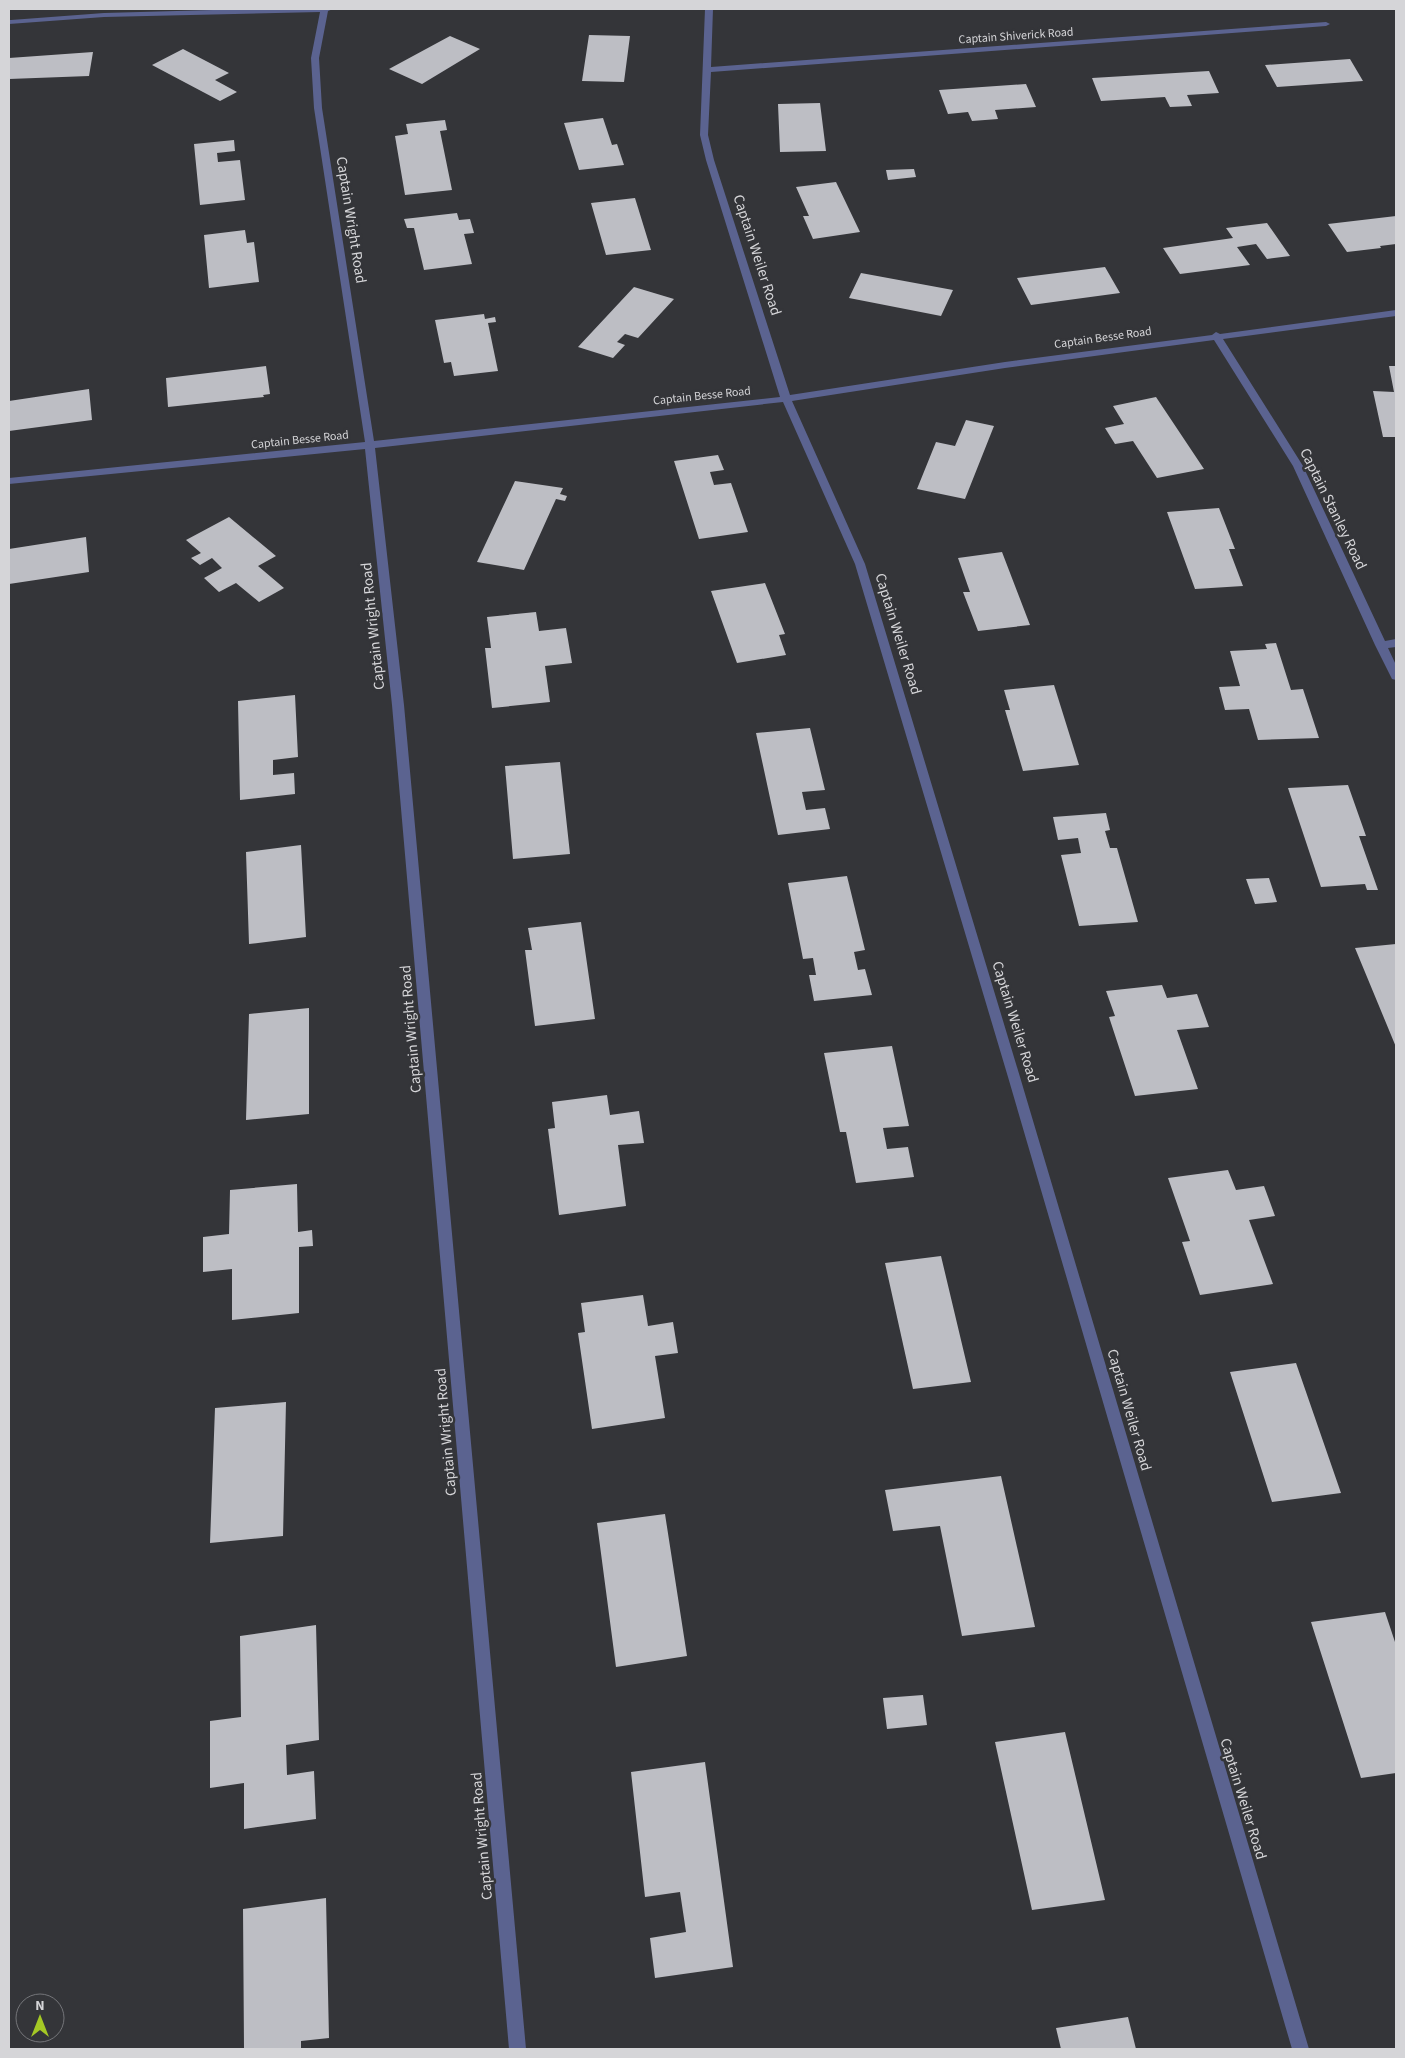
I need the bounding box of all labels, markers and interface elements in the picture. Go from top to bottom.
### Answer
street label: Captain Shiverick Road [958,24,1074,48]
street label: Captain Wright Road [331,155,371,285]
street label: Captain Weiler Road [728,192,786,318]
street label: Captain Besse Road [1053,323,1153,353]
street label: Captain Besse Road [652,382,752,410]
street label: Captain Besse Road [250,426,350,454]
street label: Captain Stanley Road [1294,445,1372,573]
street label: Captain Wright Road [356,561,390,691]
street label: Captain Weiler Road [870,571,926,697]
street label: Captain Weiler Road [987,959,1043,1085]
street label: Captain Wright Road [395,964,427,1094]
street label: Captain Weiler Road [1102,1347,1156,1473]
street label: Captain Wright Road [430,1367,462,1497]
street label: Captain Weiler Road [1215,1736,1271,1862]
street label: Captain Wright Road [466,1771,498,1901]
north arrow [15,1993,65,2043]
text: N [35,1996,45,2016]

